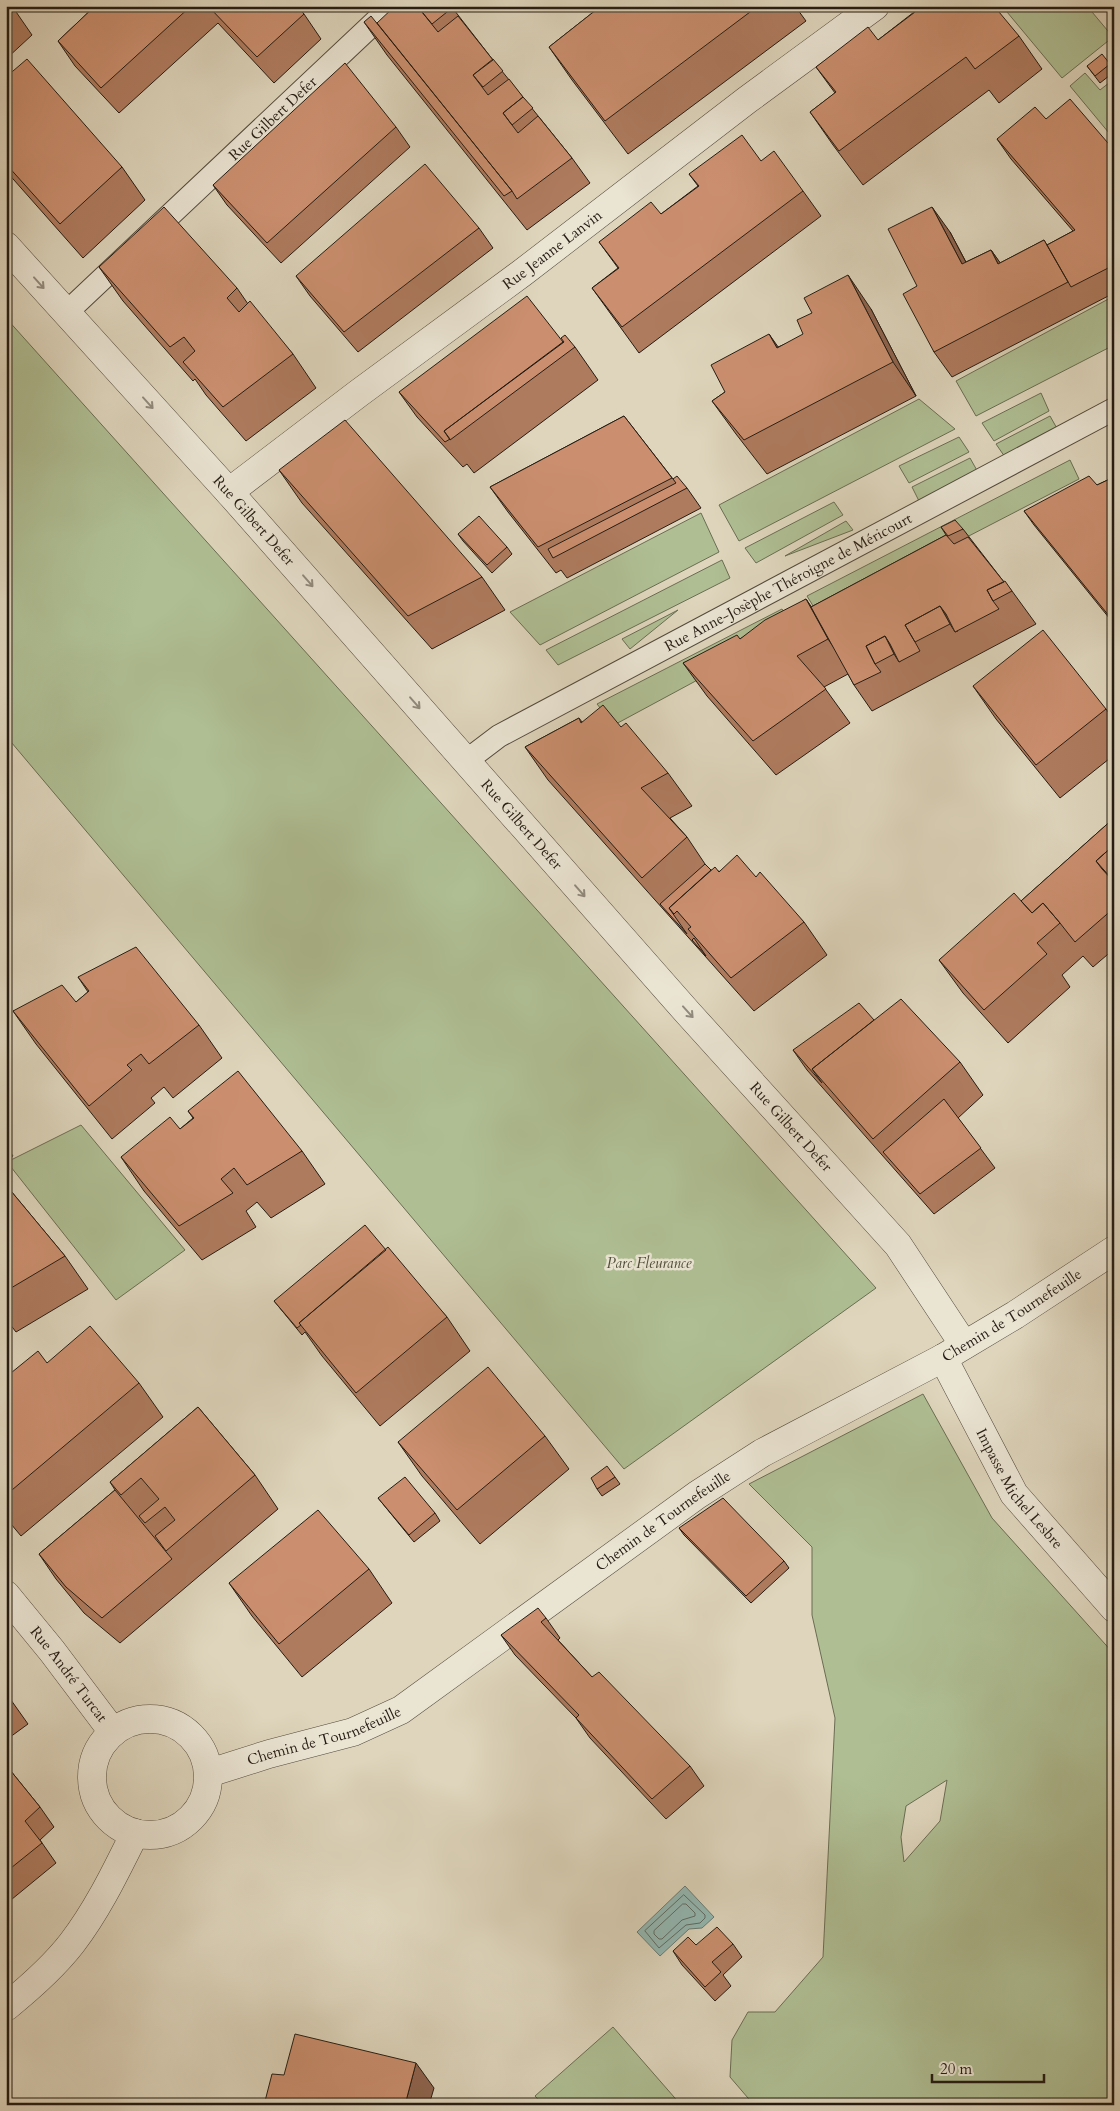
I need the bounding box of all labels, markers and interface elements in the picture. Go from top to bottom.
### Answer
street label: Rue Gilbert Defer [224,71,322,165]
street label: Rue Jeanne Lanvin [498,205,606,294]
one-way arrow [33,276,45,289]
one-way arrow [142,397,154,409]
street label: Rue Gilbert Defer [209,471,300,570]
street label: Rue Anne-Josèphe Théroigne de Méricourt [661,508,916,656]
one-way arrow [302,575,313,588]
one-way arrow [409,697,421,710]
street label: Rue Gilbert Defer [477,775,567,874]
one-way arrow [575,884,586,897]
one-way arrow [682,1006,694,1019]
street label: Rue Gilbert Defer [745,1078,837,1176]
park label: Parc Fleurance [606,1253,692,1273]
street label: Chemin de Tournefeuille [938,1264,1085,1367]
street label: Impasse Michel Lesbre [971,1425,1068,1553]
street label: Chemin de Tournefeuille [592,1466,735,1575]
street label: Rue André Turcat [26,1622,112,1726]
street label: Chemin de Tournefeuille [244,1701,405,1770]
scale bar [932,2051,1045,2083]
text: 20 m [940,2059,972,2079]

